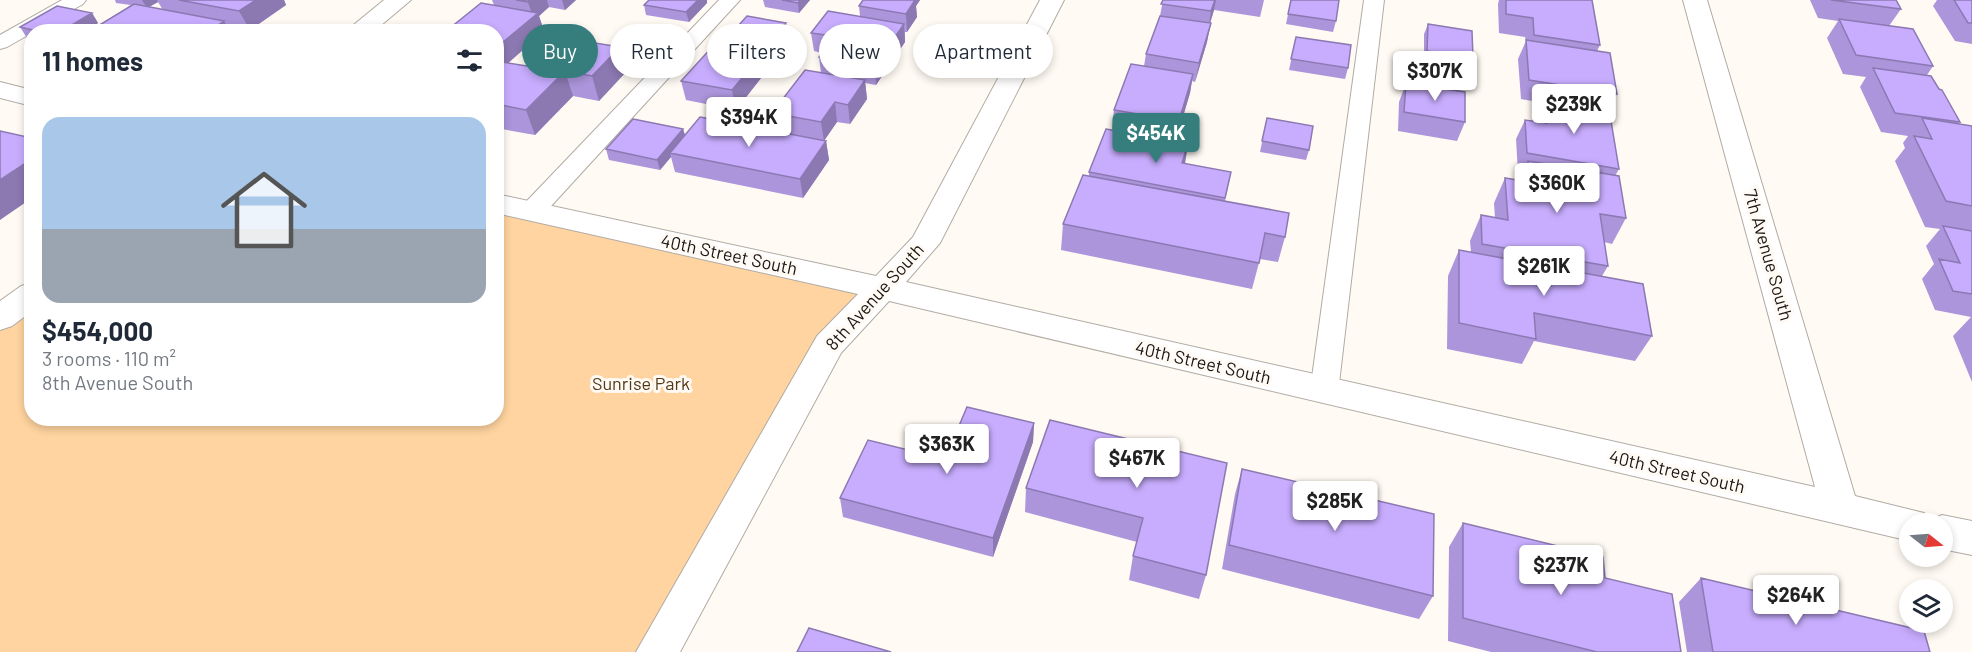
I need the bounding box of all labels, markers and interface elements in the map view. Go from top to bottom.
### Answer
chip: Buy [522,24,598,78]
chip: Rent [610,24,695,78]
chip: Filters [707,24,807,78]
chip: New [819,24,901,78]
chip: Apartment [913,24,1053,78]
icon: filters [453,44,486,77]
text: 11 homes [42,45,143,76]
pin: $307K [1393,51,1477,102]
text: $307K [1407,58,1463,82]
pin: $239K [1532,84,1616,135]
text: $239K [1546,91,1602,115]
pin: $394K [707,97,791,148]
text: $394K [720,104,778,128]
pin: $454K [1114,113,1198,164]
text: $454K [1127,120,1185,144]
icon: home [210,156,318,264]
pin: $360K [1515,163,1599,214]
text: $360K [1529,170,1585,194]
street label: 7th Avenue South [1740,187,1798,323]
street label: 40th Street South [659,229,799,279]
street label: 8th Avenue South [820,238,928,354]
pin: $261K [1502,246,1586,297]
text: $261K [1518,253,1570,277]
text: $454,000 [42,315,153,346]
street label: 40th Street South [1133,336,1273,388]
text: 3 rooms · 110 m² [42,346,176,370]
text: 8th Avenue South [42,370,193,394]
park label: Sunrise Park [592,372,690,394]
pin: $363K [905,424,989,475]
text: $363K [919,431,975,455]
pin: $467K [1095,438,1179,489]
text: $467K [1109,445,1165,469]
street label: 40th Street South [1607,445,1747,497]
pin: $285K [1293,481,1377,532]
text: $285K [1307,488,1363,512]
north arrow [1899,513,1953,567]
map controls [1899,513,1953,633]
pin: $237K [1519,545,1603,596]
text: $237K [1533,552,1589,576]
pin: $264K [1754,575,1838,626]
button: layers [1899,579,1953,633]
text: $264K [1767,582,1825,606]

